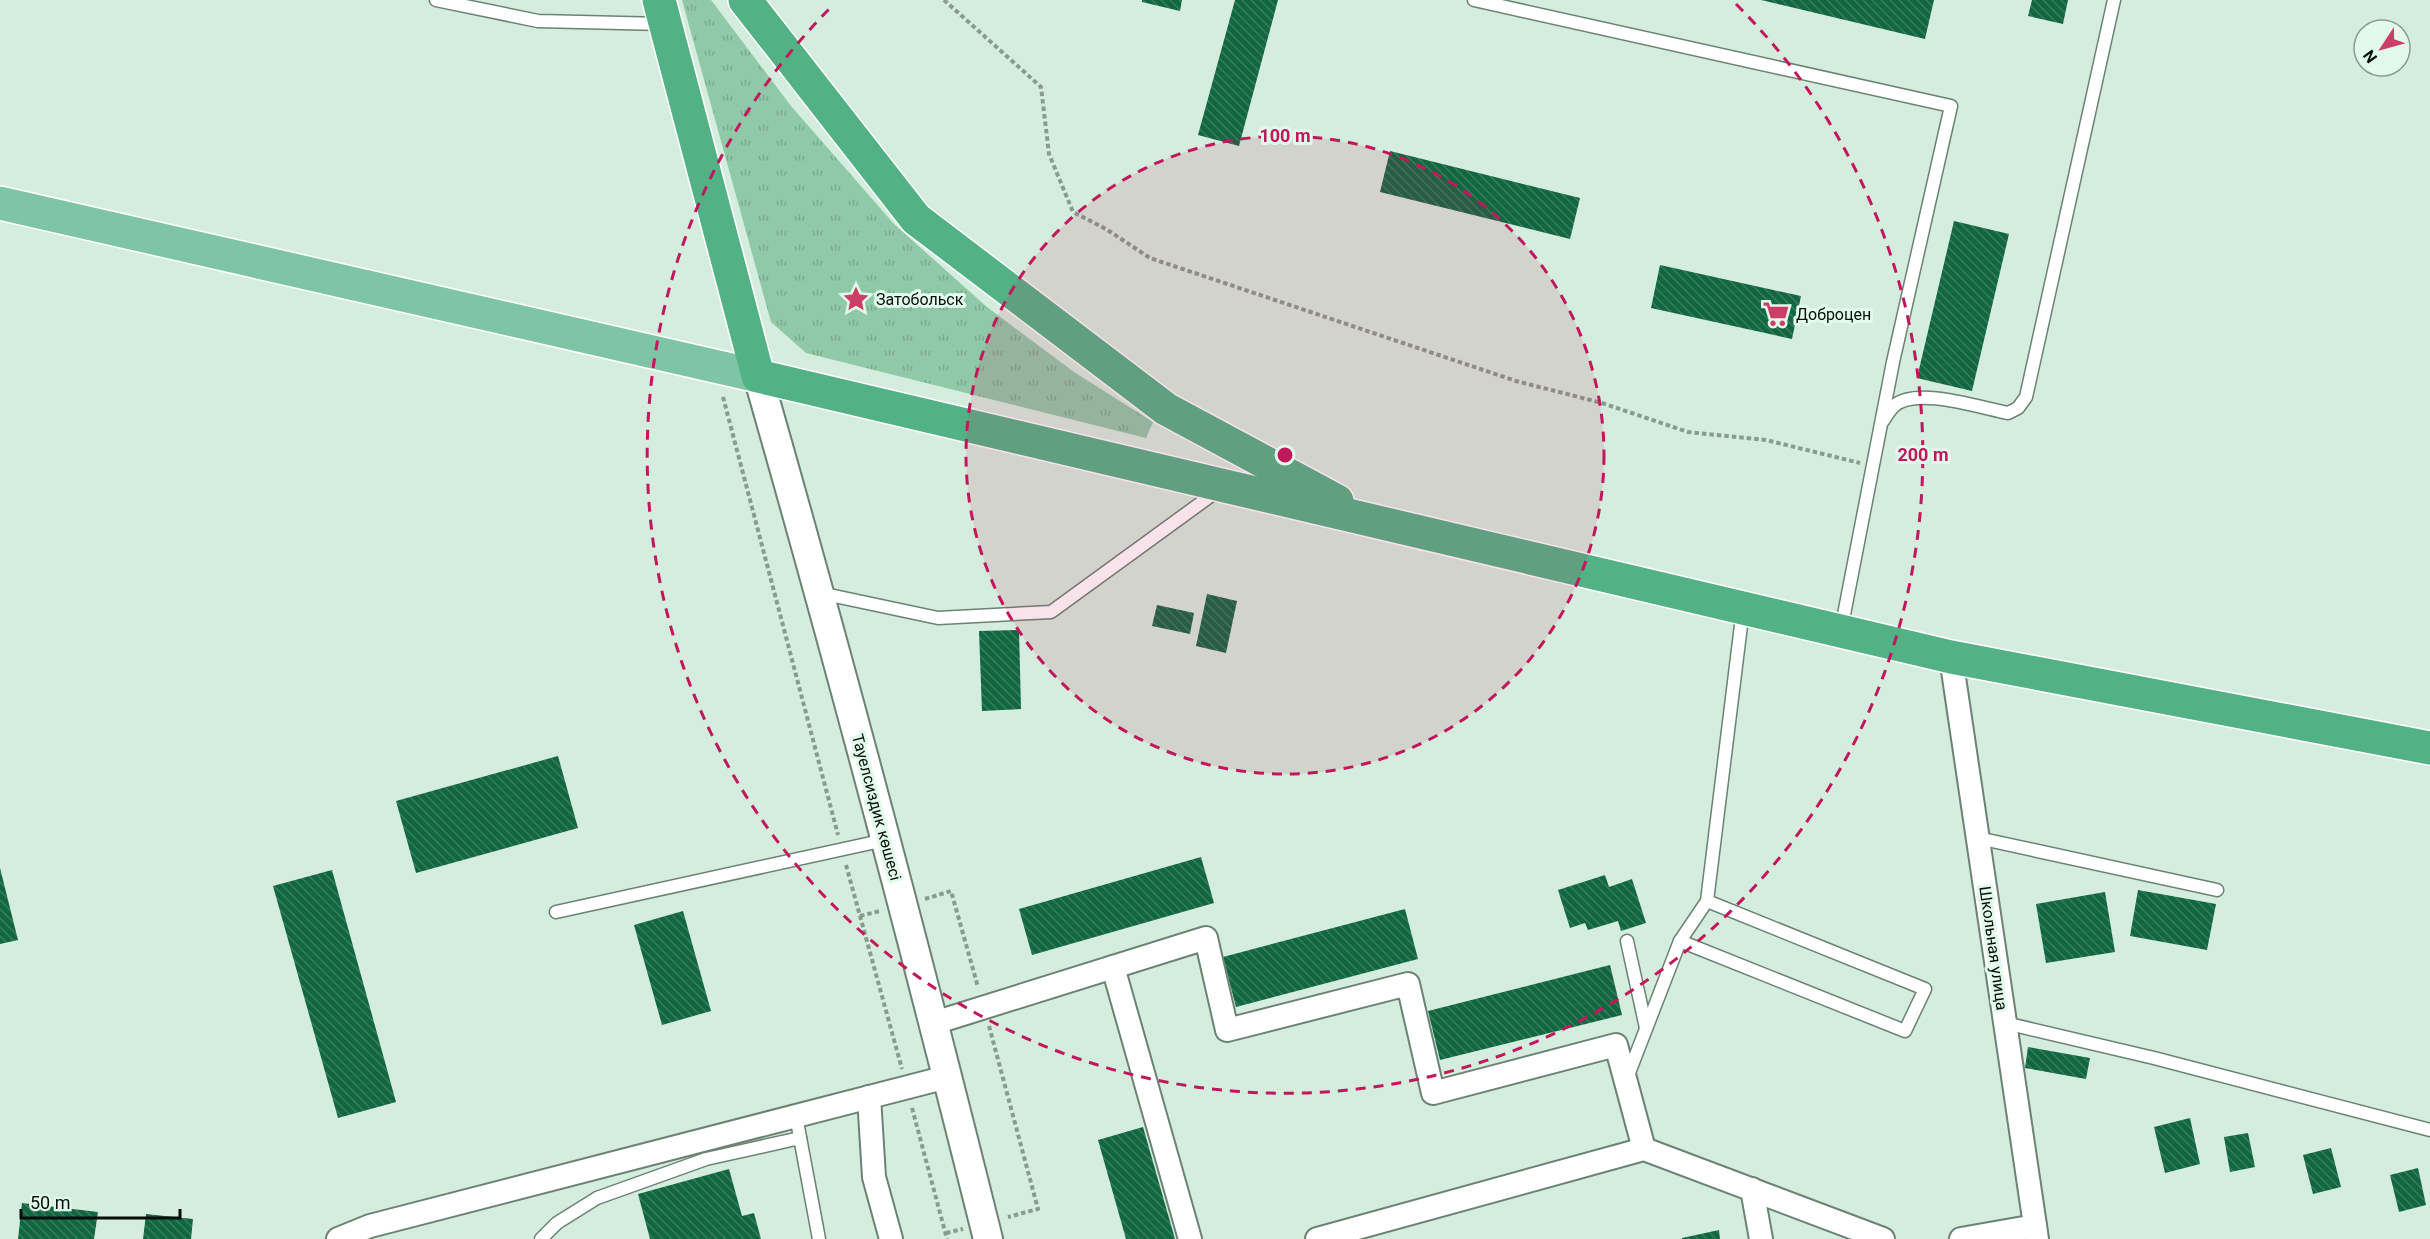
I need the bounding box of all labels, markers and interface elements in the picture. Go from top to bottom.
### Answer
north arrow [2352,18,2412,78]
text: N [2359,46,2381,67]
text: 100 m [1259,125,1311,146]
place icon: Затобольск [841,284,871,314]
place label: Затобольск [876,290,964,309]
supermarket icon: Доброцен [1761,299,1791,329]
place label: Доброцен [1796,305,1871,324]
text: 200 m [1897,444,1949,465]
centre of rings [1275,445,1295,465]
street label: Тауелсиздик көшесі [848,732,905,883]
street label: Школьная улица [1975,885,2012,1011]
scale bar [21,1182,180,1220]
text: 50 m [30,1192,70,1213]

